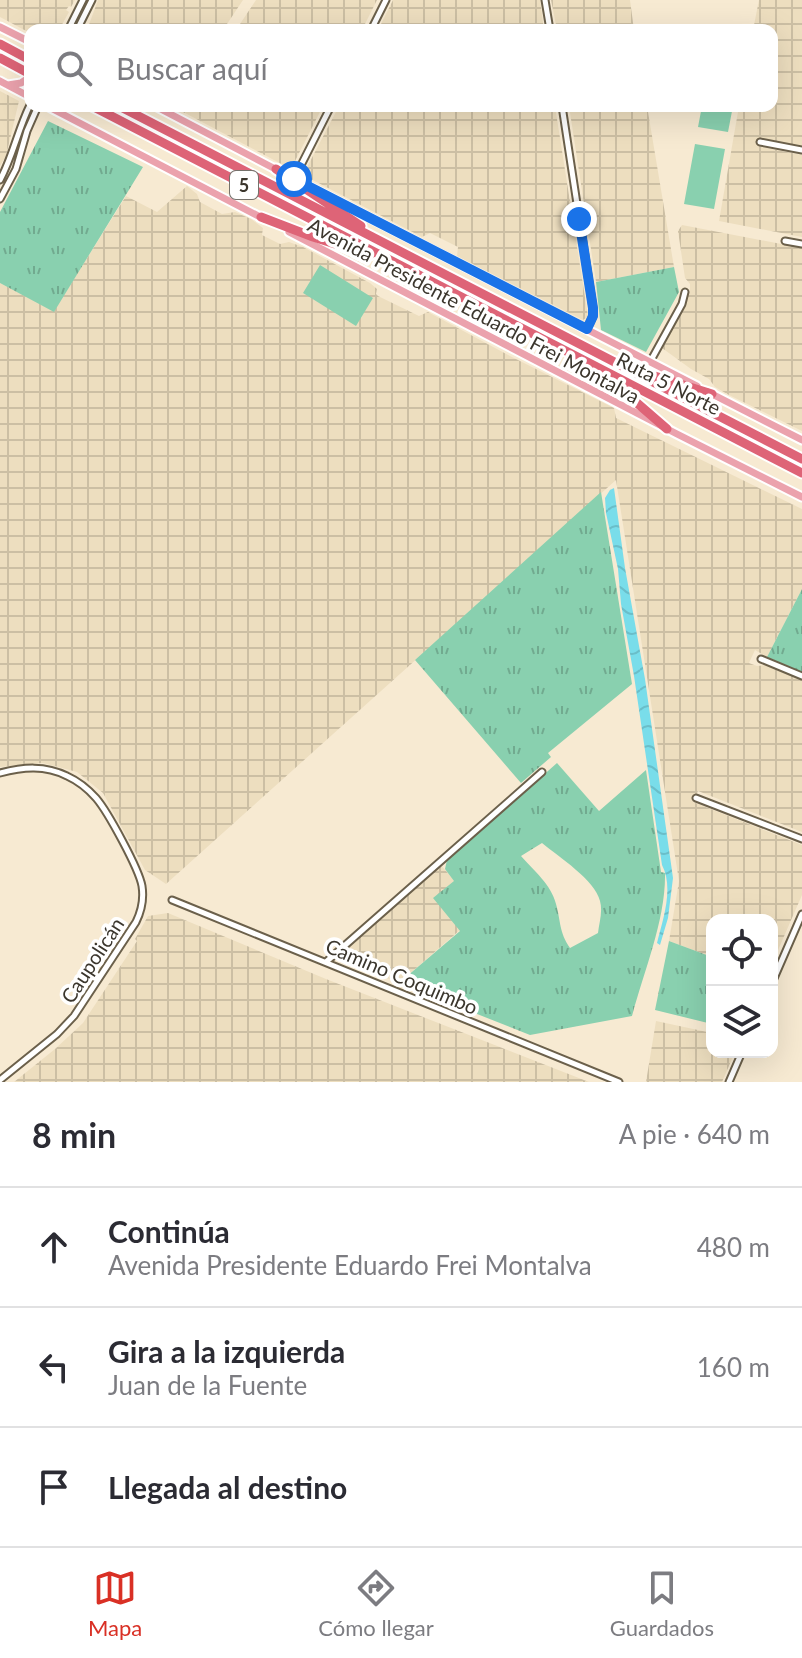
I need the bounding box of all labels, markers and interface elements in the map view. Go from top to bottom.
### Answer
search box [24,24,778,112]
icon: search [52,46,96,90]
text: Buscar aquí [116,50,268,86]
route start [276,161,312,197]
road number: 5 [230,171,258,199]
route end [561,201,597,237]
street label: Avenida Presidente Eduardo Frei Montalva [304,212,644,408]
street label: Ruta 5 Norte [613,347,725,419]
street label: Caupolicán [55,913,129,1007]
map controls [706,914,778,1058]
button: locate [706,914,778,986]
street label: Camino Coquimbo [322,933,482,1019]
button: layers [706,986,778,1058]
text: 8 min [32,1114,116,1155]
text: A pie · 640 m [619,1118,770,1150]
text: Continúa [108,1213,230,1249]
icon: ahead [32,1225,76,1269]
text: 480 m [697,1231,770,1263]
text: Avenida Presidente Eduardo Frei Montalva [108,1249,592,1281]
text: Gira a la izquierda [108,1333,345,1369]
icon: left [32,1345,76,1389]
text: 160 m [697,1351,770,1383]
text: Juan de la Fuente [108,1369,307,1401]
icon: arrive [32,1465,76,1509]
text: Llegada al destino [108,1469,347,1505]
tab: Mapa [88,1566,142,1641]
tab: Cómo llegar [318,1566,434,1641]
tab: Guardados [610,1566,714,1641]

